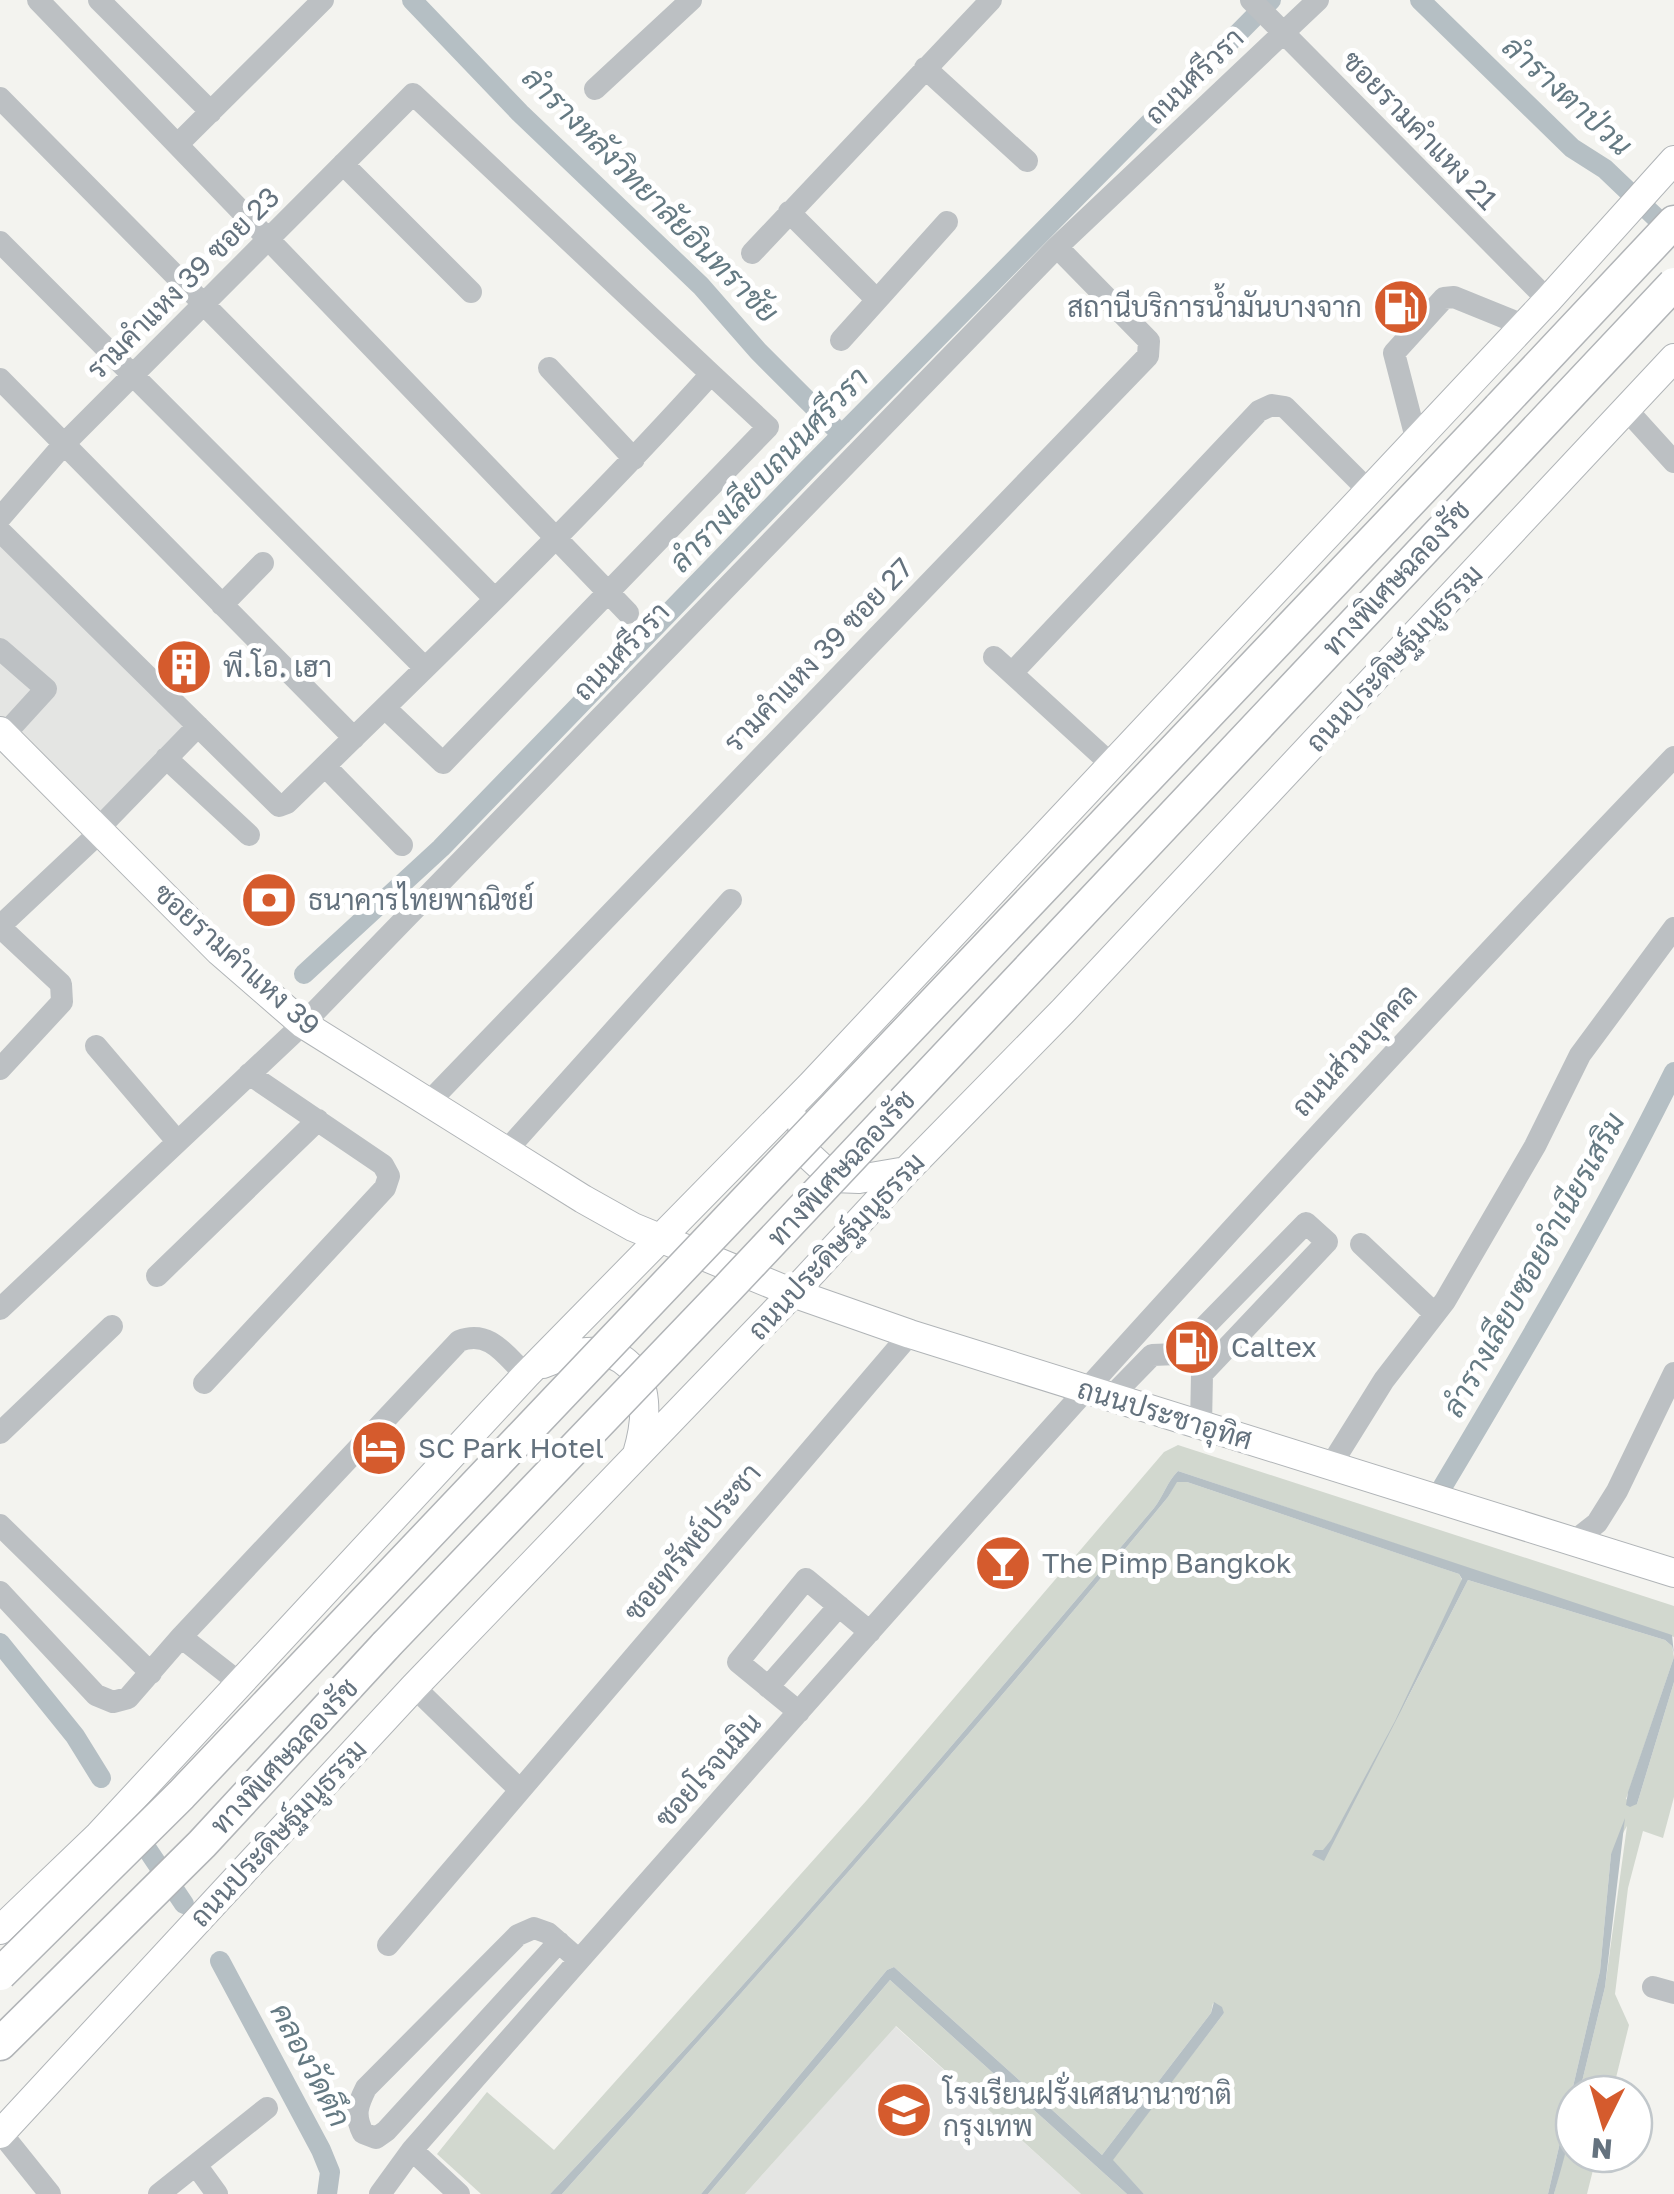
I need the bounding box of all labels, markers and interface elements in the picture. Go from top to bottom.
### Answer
street label: ถนนศรีวรา [1137,20,1250,131]
water label: ลำรางตาป่วน [1496,28,1640,163]
street label: ซอยรามคำแหง 21 [1336,43,1504,216]
water label: ลำรางหลังวิทยาลัยอินทราชัย [515,59,786,330]
street label: รามคำแหง 39 ซอย 23 [80,180,286,386]
fuel station icon: สถานีบริการน้ำมันบางจาก [1371,277,1431,337]
place label: สถานีบริการน้ำมันบางจาก [1067,283,1362,323]
water label: ลำรางเลียบถนนศรีวรา [661,360,875,579]
street label: ทางพิเศษฉลองรัช [1314,492,1476,662]
street label: รามคำแหง 39 ซอย 27 [717,551,919,758]
street label: ถนนประดิษฐ์มนูธรรม [1297,556,1492,761]
street label: ถนนศรีวรา [565,594,676,707]
building icon: พี.โอ. เฮา [154,637,214,697]
place label: พี.โอ. เฮา [223,648,332,683]
bank icon: ธนาคารไทยพาณิชย์ [239,870,299,930]
street label: ซอยรามคำแหง 39 [148,876,327,1042]
place label: ธนาคารไทยพาณิชย์ [308,881,534,916]
street label: ถนนส่วนบุคคล [1284,977,1426,1125]
street label: ทางพิเศษฉลองรัช [759,1082,921,1252]
water label: ลำรางเลียบซอยจำเนียรเสริม [1434,1106,1632,1423]
street label: ถนนประดิษฐ์มนูธรรม [739,1144,934,1349]
fuel station icon: Caltex [1162,1317,1222,1377]
place label: Caltex [1231,1330,1317,1363]
street label: ถนนประชาอุทิศ [1073,1371,1257,1460]
hotel icon: SC Park Hotel [349,1418,409,1478]
place label: SC Park Hotel [418,1431,604,1464]
street label: ซอยทรัพย์ประชา [615,1455,767,1627]
bar icon: The Pimp Bangkok [973,1533,1033,1593]
place label: The Pimp Bangkok [1042,1546,1292,1579]
street label: ทางพิเศษฉลองรัช [202,1670,364,1840]
street label: ซอยโรจนมิน [646,1704,767,1834]
street label: ถนนประดิษฐ์มนูธรรม [181,1731,376,1936]
water label: คลองวัดตึก [263,1996,359,2133]
place label: โรงเรียนฝรั่งเศสนานาชาติ กรุงเทพ [941,2071,1232,2146]
north arrow [1554,2074,1654,2174]
school or university icon: โรงเรียนฝรั่งเศสนานาชาติ กรุงเทพ [874,2080,934,2140]
text: N [1590,2132,1614,2167]

